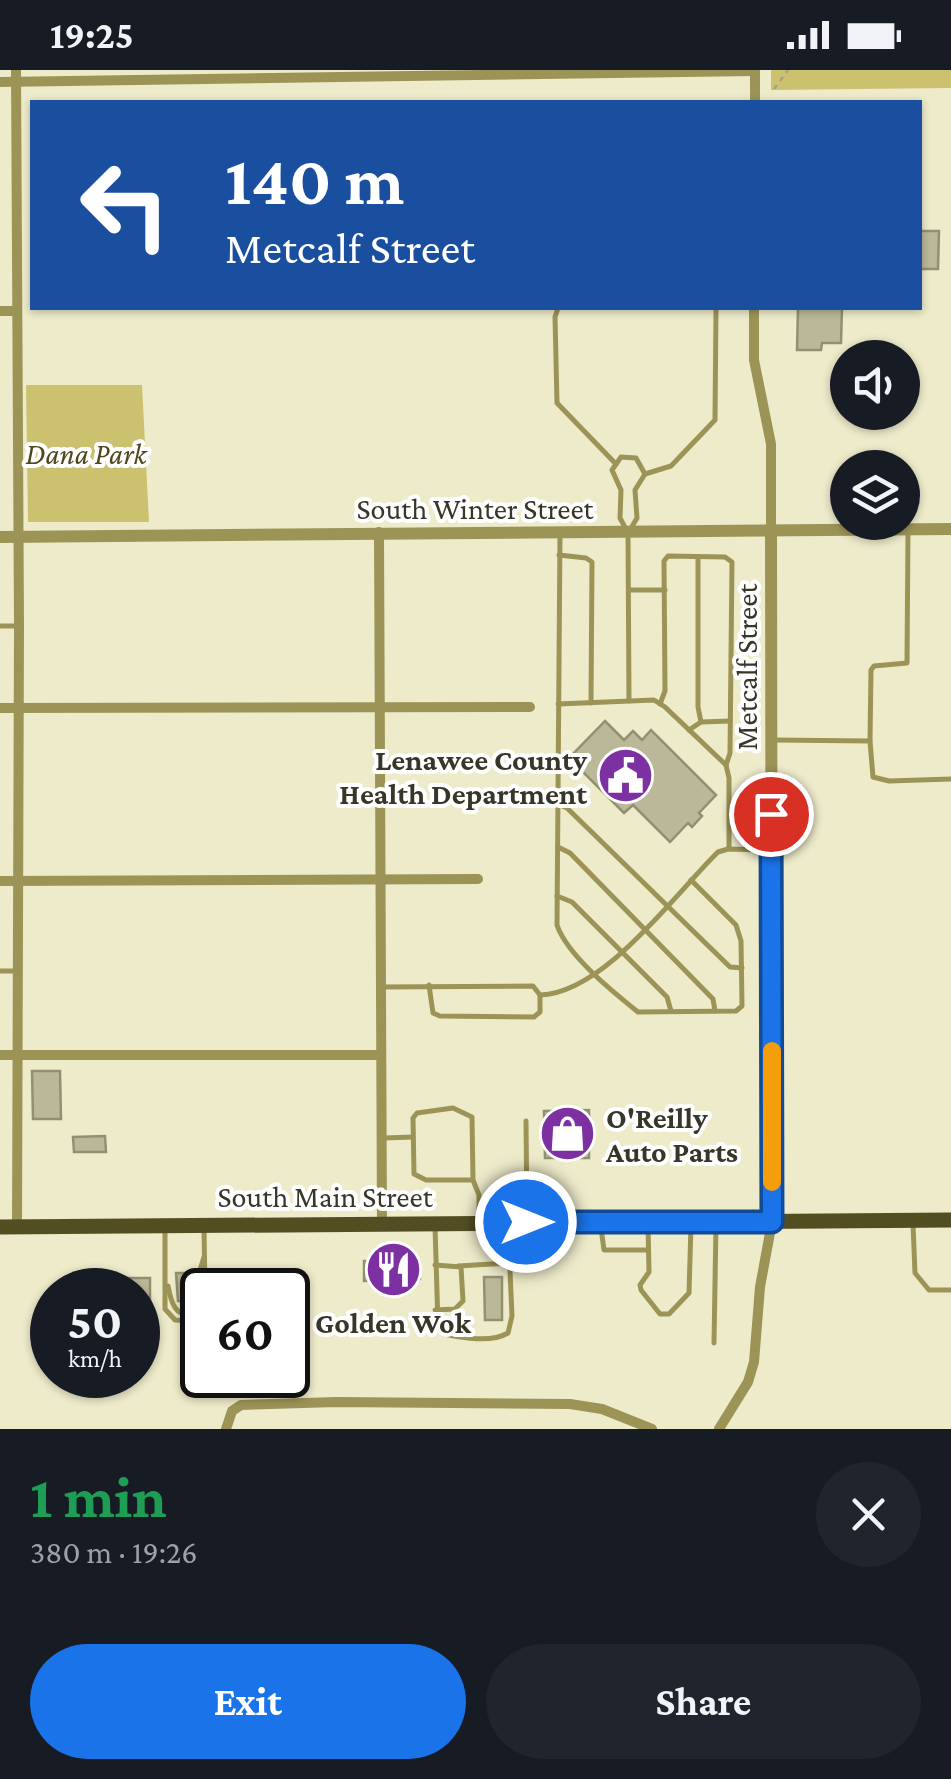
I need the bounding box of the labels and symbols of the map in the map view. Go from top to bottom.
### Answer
park label: Dana Park [26,437,148,470]
street label: South Winter Street [356,492,595,525]
street label: Metcalf Street [730,583,763,750]
place label: Lenawee County Health Department [339,743,587,810]
public building icon: Lenawee County Health Department [596,746,656,806]
pin [729,772,814,857]
place label: O'Reilly Auto Parts [605,1101,738,1168]
shop icon: O'Reilly Auto Parts [537,1104,597,1164]
position arrow [474,1170,578,1274]
street label: South Main Street [217,1180,434,1213]
restaurant icon: Golden Wok [363,1240,423,1300]
speed limit sign: 60 [180,1268,310,1398]
place label: Golden Wok [315,1306,472,1339]

